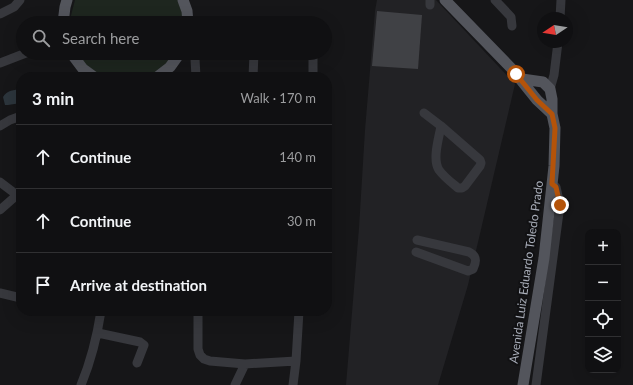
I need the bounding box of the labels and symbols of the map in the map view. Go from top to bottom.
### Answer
north arrow [537,12,573,48]
route start [507,65,525,83]
street label: Avenida Luiz Eduardo Toledo Prado [506,179,546,364]
route end [551,196,569,214]

